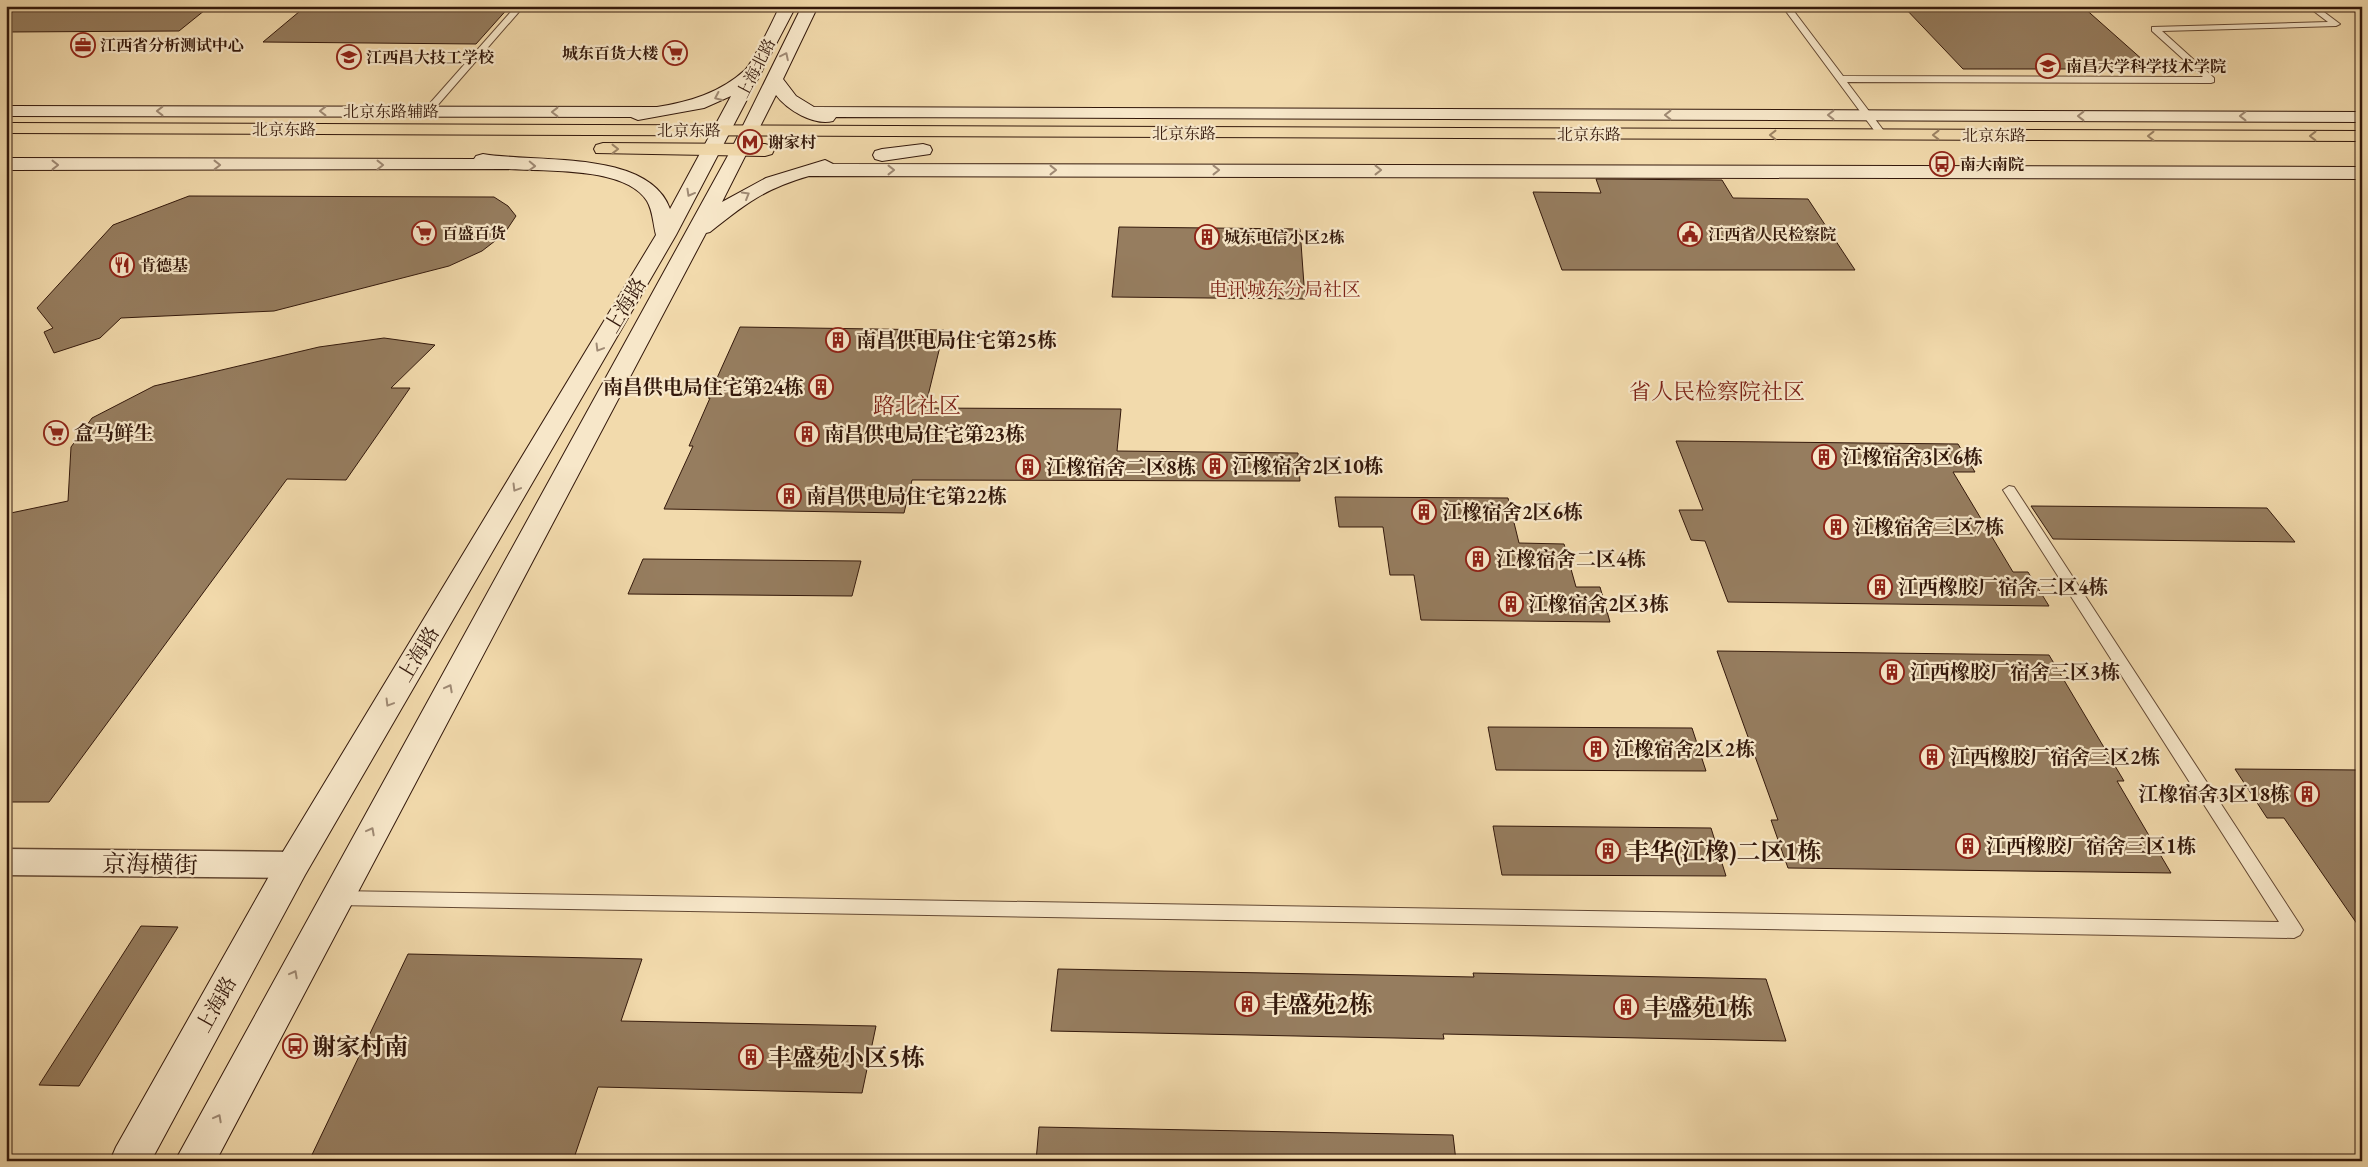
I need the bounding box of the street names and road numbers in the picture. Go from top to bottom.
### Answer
street label: 上海北路 [732,35,780,101]
street label: 北京东路辅路 [343,101,439,122]
street label: 北京东路 [252,119,316,140]
street label: 北京东路 [657,120,721,141]
street label: 北京东路 [1152,123,1216,144]
street label: 北京东路 [1557,124,1621,145]
street label: 北京东路 [1962,125,2026,146]
street label: 上海路 [598,273,652,337]
street label: 上海路 [391,622,445,686]
street label: 京海横街 [102,848,198,880]
street label: 上海路 [190,971,242,1037]

